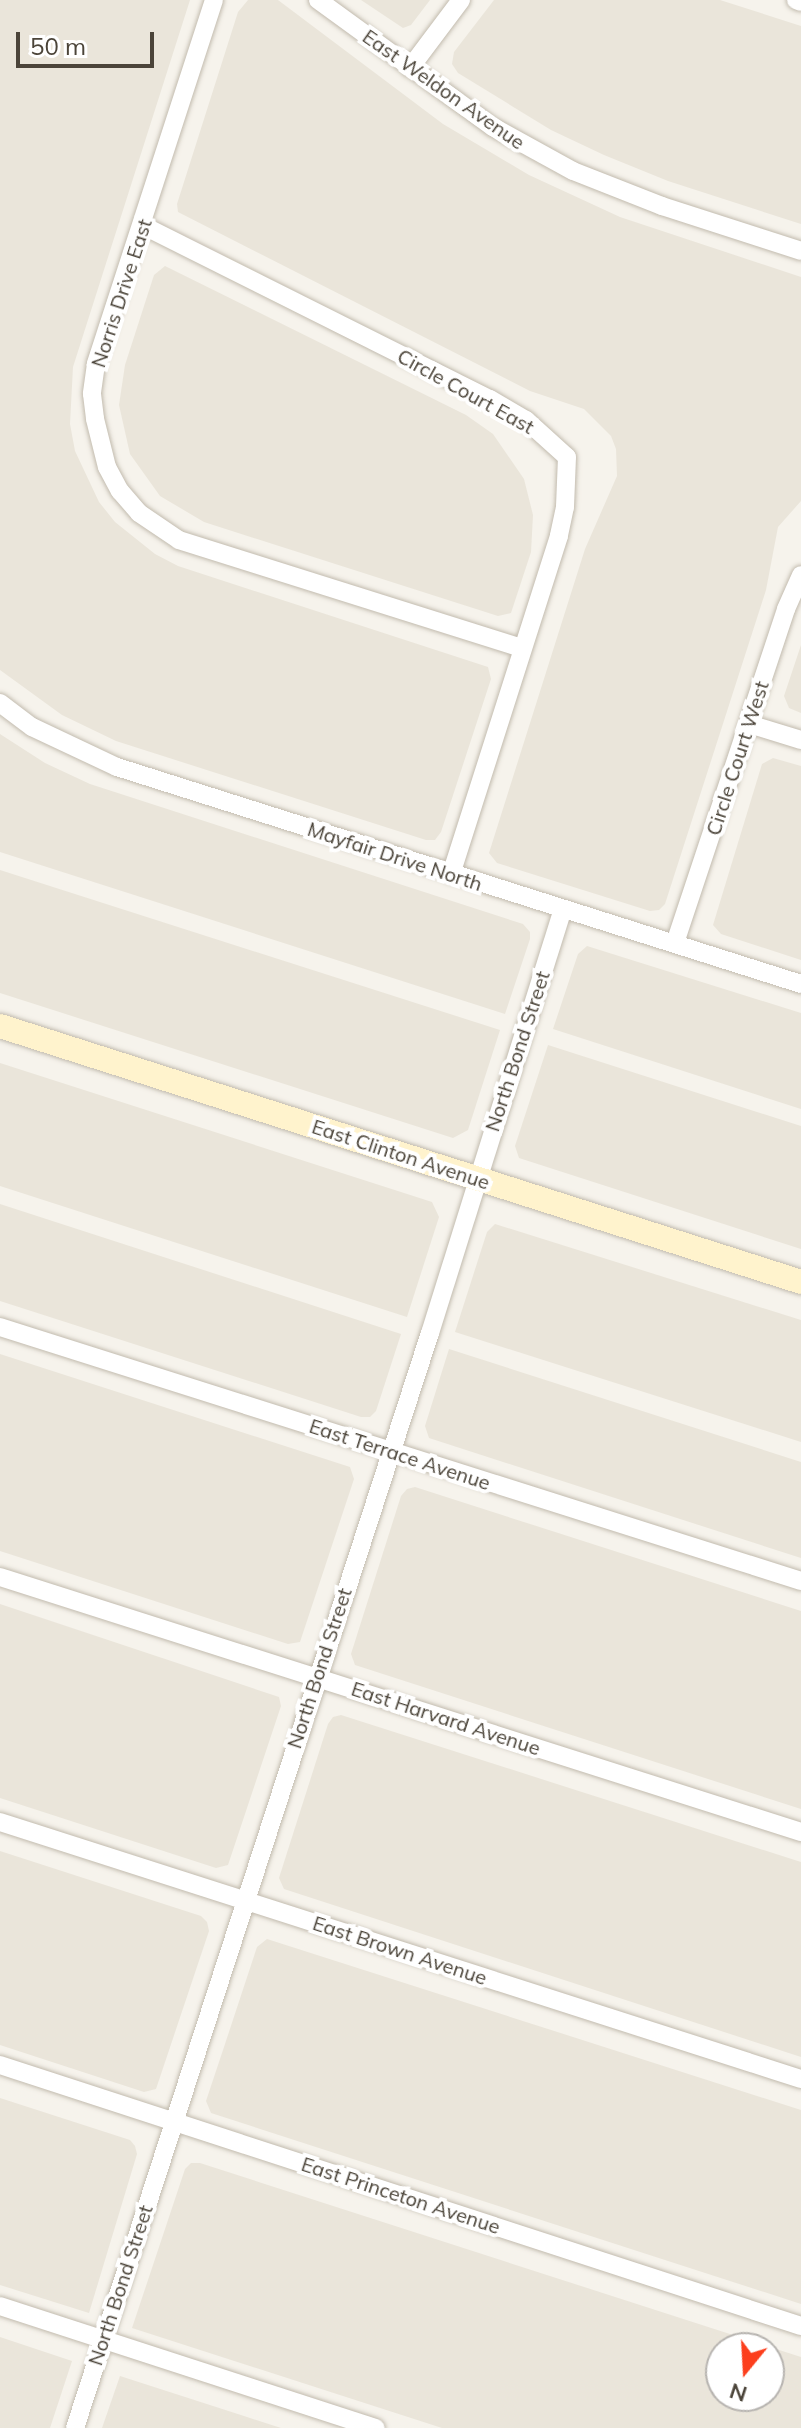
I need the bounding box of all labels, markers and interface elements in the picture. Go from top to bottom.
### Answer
scale bar [20,16,158,66]
street label: East Weldon Avenue [358,24,530,154]
text: 50 m [30,31,86,61]
street label: Norris Drive East [86,216,156,370]
street label: Circle Court East [393,343,539,439]
street label: Circle Court West [701,678,773,838]
street label: Mayfair Drive North [305,816,485,896]
street label: North Bond Street [480,968,554,1134]
street label: East Clinton Avenue [309,1114,493,1194]
street label: East Terrace Avenue [306,1413,494,1495]
street label: North Bond Street [282,1585,356,1751]
street label: East Harvard Avenue [348,1676,544,1760]
street label: East Brown Avenue [310,1911,490,1989]
street label: East Princeton Avenue [299,2151,503,2239]
street label: North Bond Street [83,2202,157,2368]
north arrow [705,2332,785,2412]
text: N [726,2377,750,2409]

